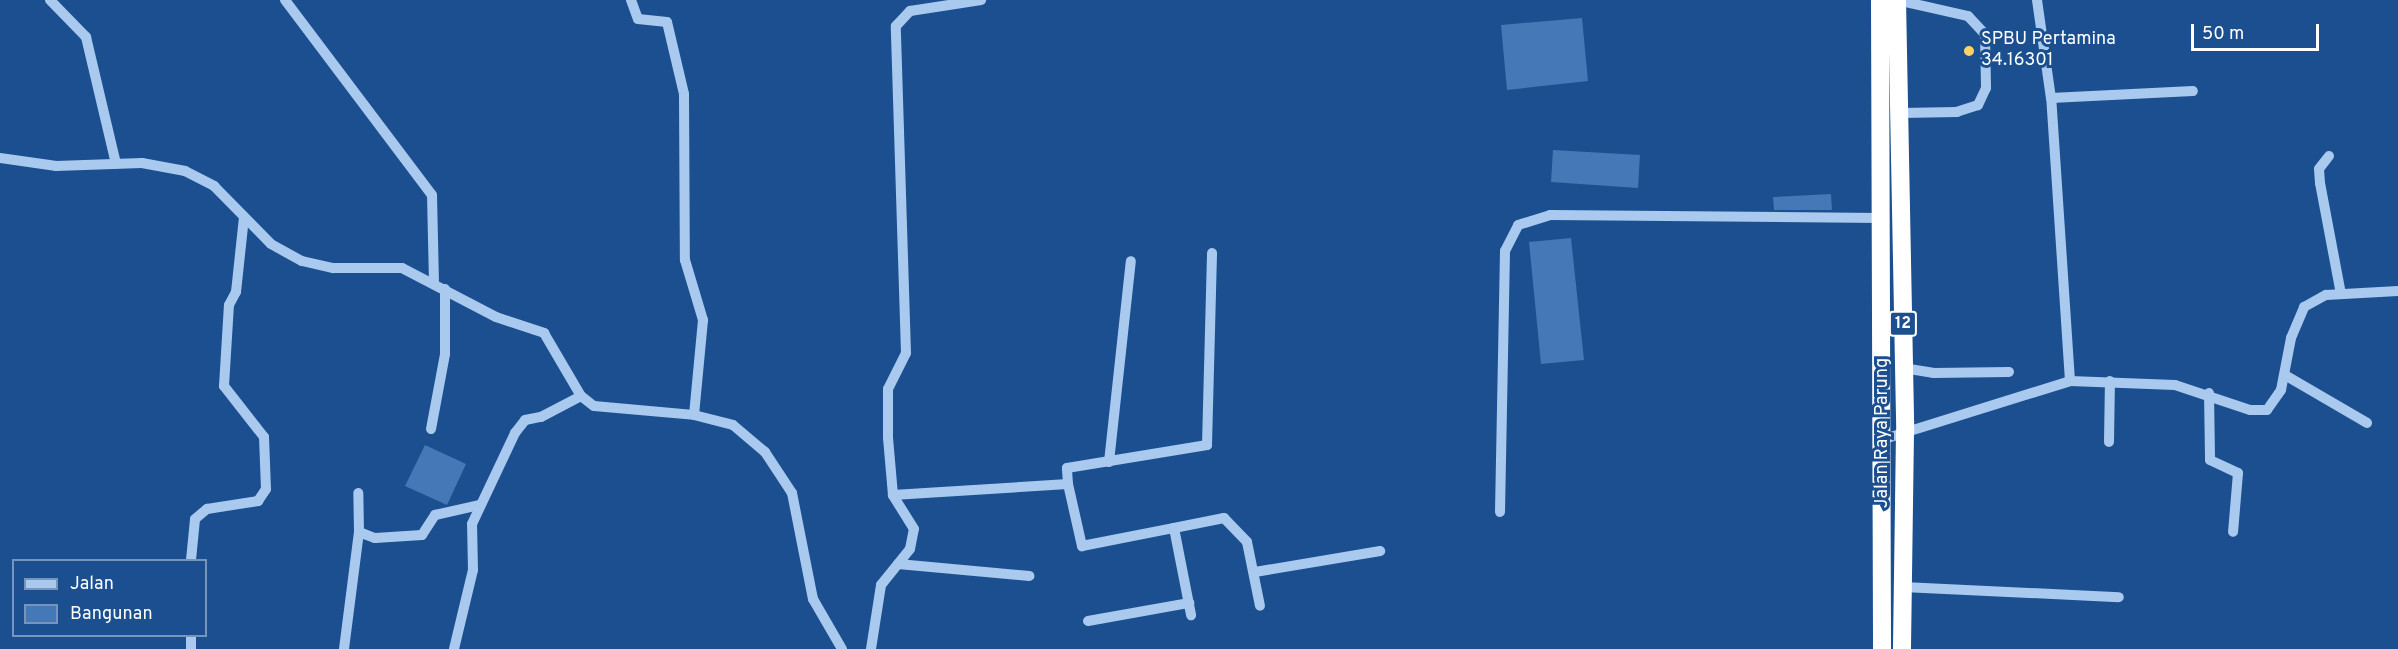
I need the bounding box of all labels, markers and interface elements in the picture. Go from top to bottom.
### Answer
scale bar [2194,12,2322,50]
text: 50 m [2202,23,2244,46]
place label: SPBU Pertamina 34.16301 [1981,30,2116,72]
marker: SPBU Pertamina 34.16301 [1962,44,1976,58]
road number: 12 [1888,311,1918,337]
street label: Jalan Raya Parung [1872,358,1894,508]
legend [12,559,207,637]
text: Jalan [70,573,114,596]
text: Bangunan [70,603,153,626]

